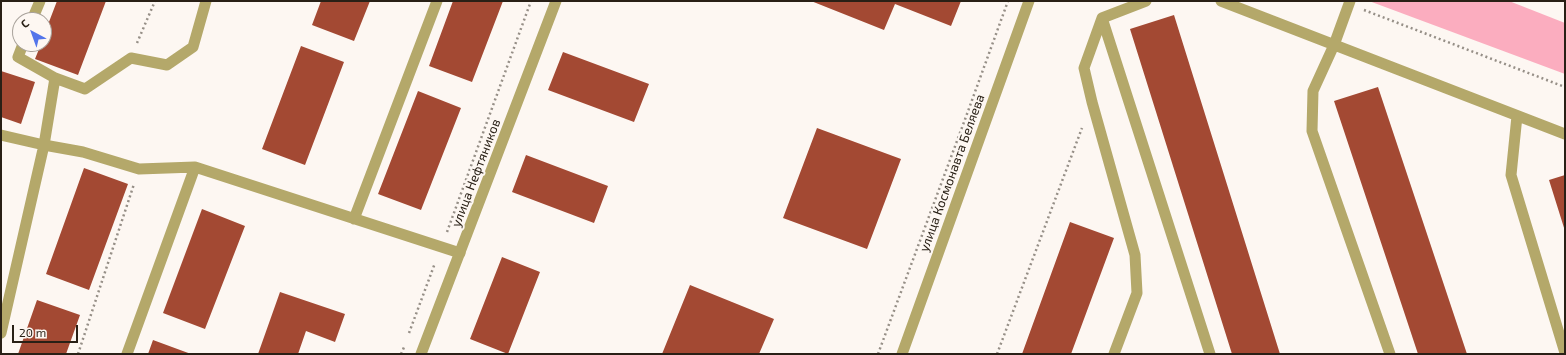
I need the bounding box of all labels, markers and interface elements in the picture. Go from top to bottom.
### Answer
north arrow [12,12,52,52]
text: С [18,16,31,30]
street label: улица Космонавта Беляева [916,92,988,254]
street label: улица Нефтяников [448,117,504,229]
scale bar [14,317,80,343]
text: 20 m [19,325,46,339]

